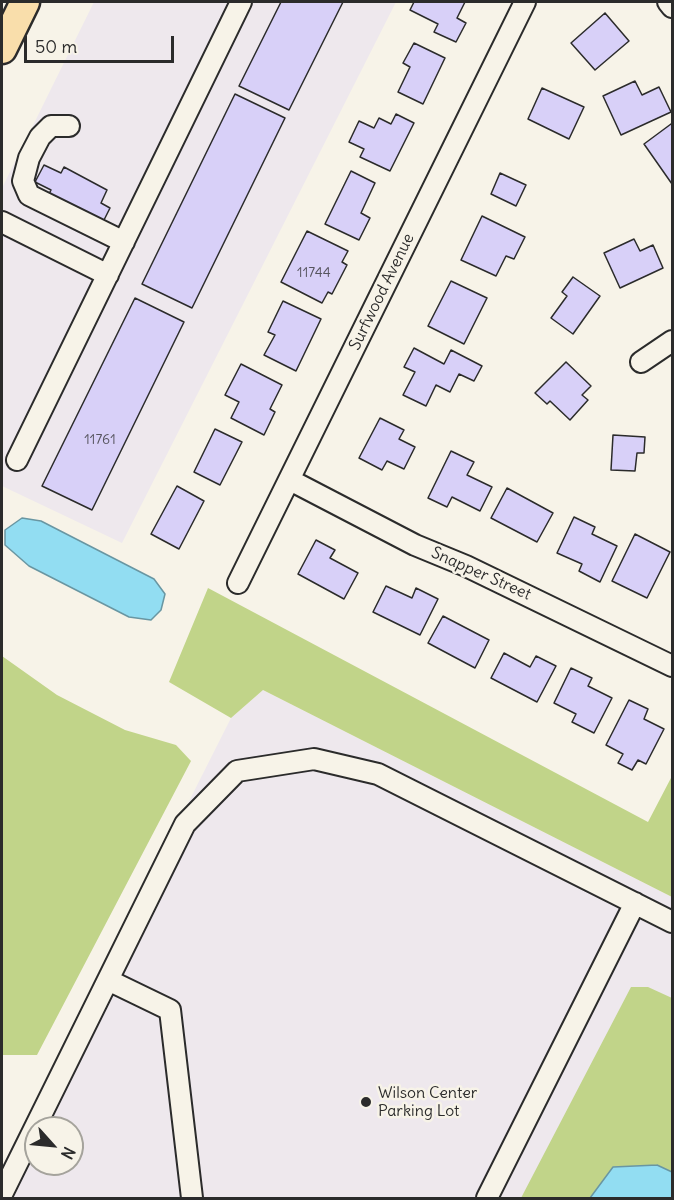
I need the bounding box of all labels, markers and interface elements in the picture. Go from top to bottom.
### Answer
scale bar [27,24,177,62]
text: 50 m [35,35,77,58]
street label: Surfwood Avenue [345,231,419,353]
house number: 11744 [297,265,331,281]
house number: 11761 [84,432,116,448]
street label: Snapper Street [428,543,534,605]
place label: Wilson Center Parking Lot [378,1083,477,1121]
marker: Wilson Center Parking Lot [359,1095,373,1109]
north arrow [24,1116,84,1176]
text: N [57,1144,80,1163]

